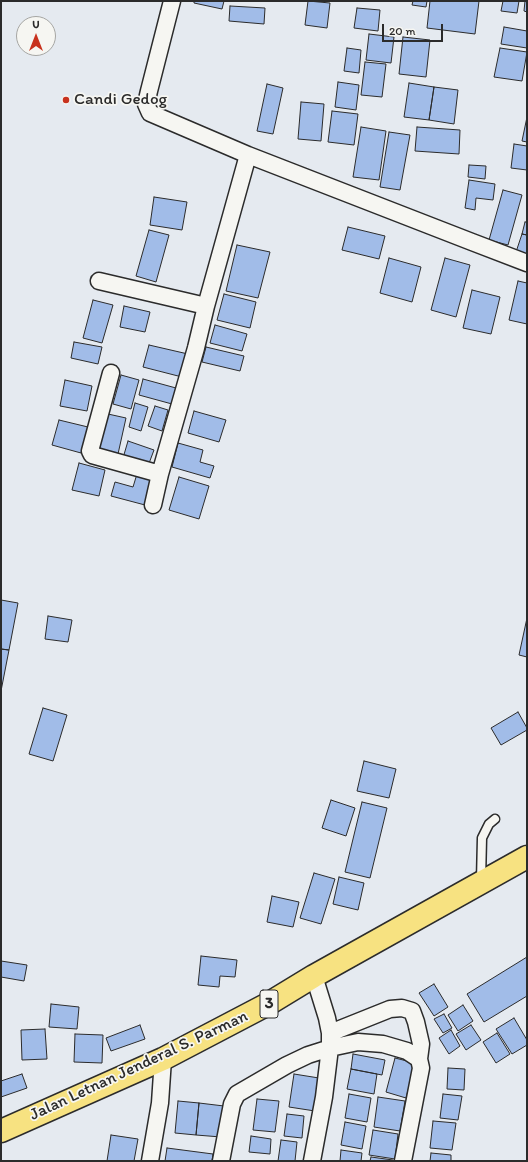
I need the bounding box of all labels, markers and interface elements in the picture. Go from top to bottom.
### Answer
north arrow [16,16,56,56]
scale bar [384,16,445,42]
text: U [32,18,40,31]
text: 20 m [389,24,416,38]
place label: Candi Gedog [74,90,167,110]
marker: Candi Gedog [61,95,71,105]
road number: 3 [260,990,278,1018]
street label: Jalan Letnan Jenderal S. Parman [27,1006,251,1126]

